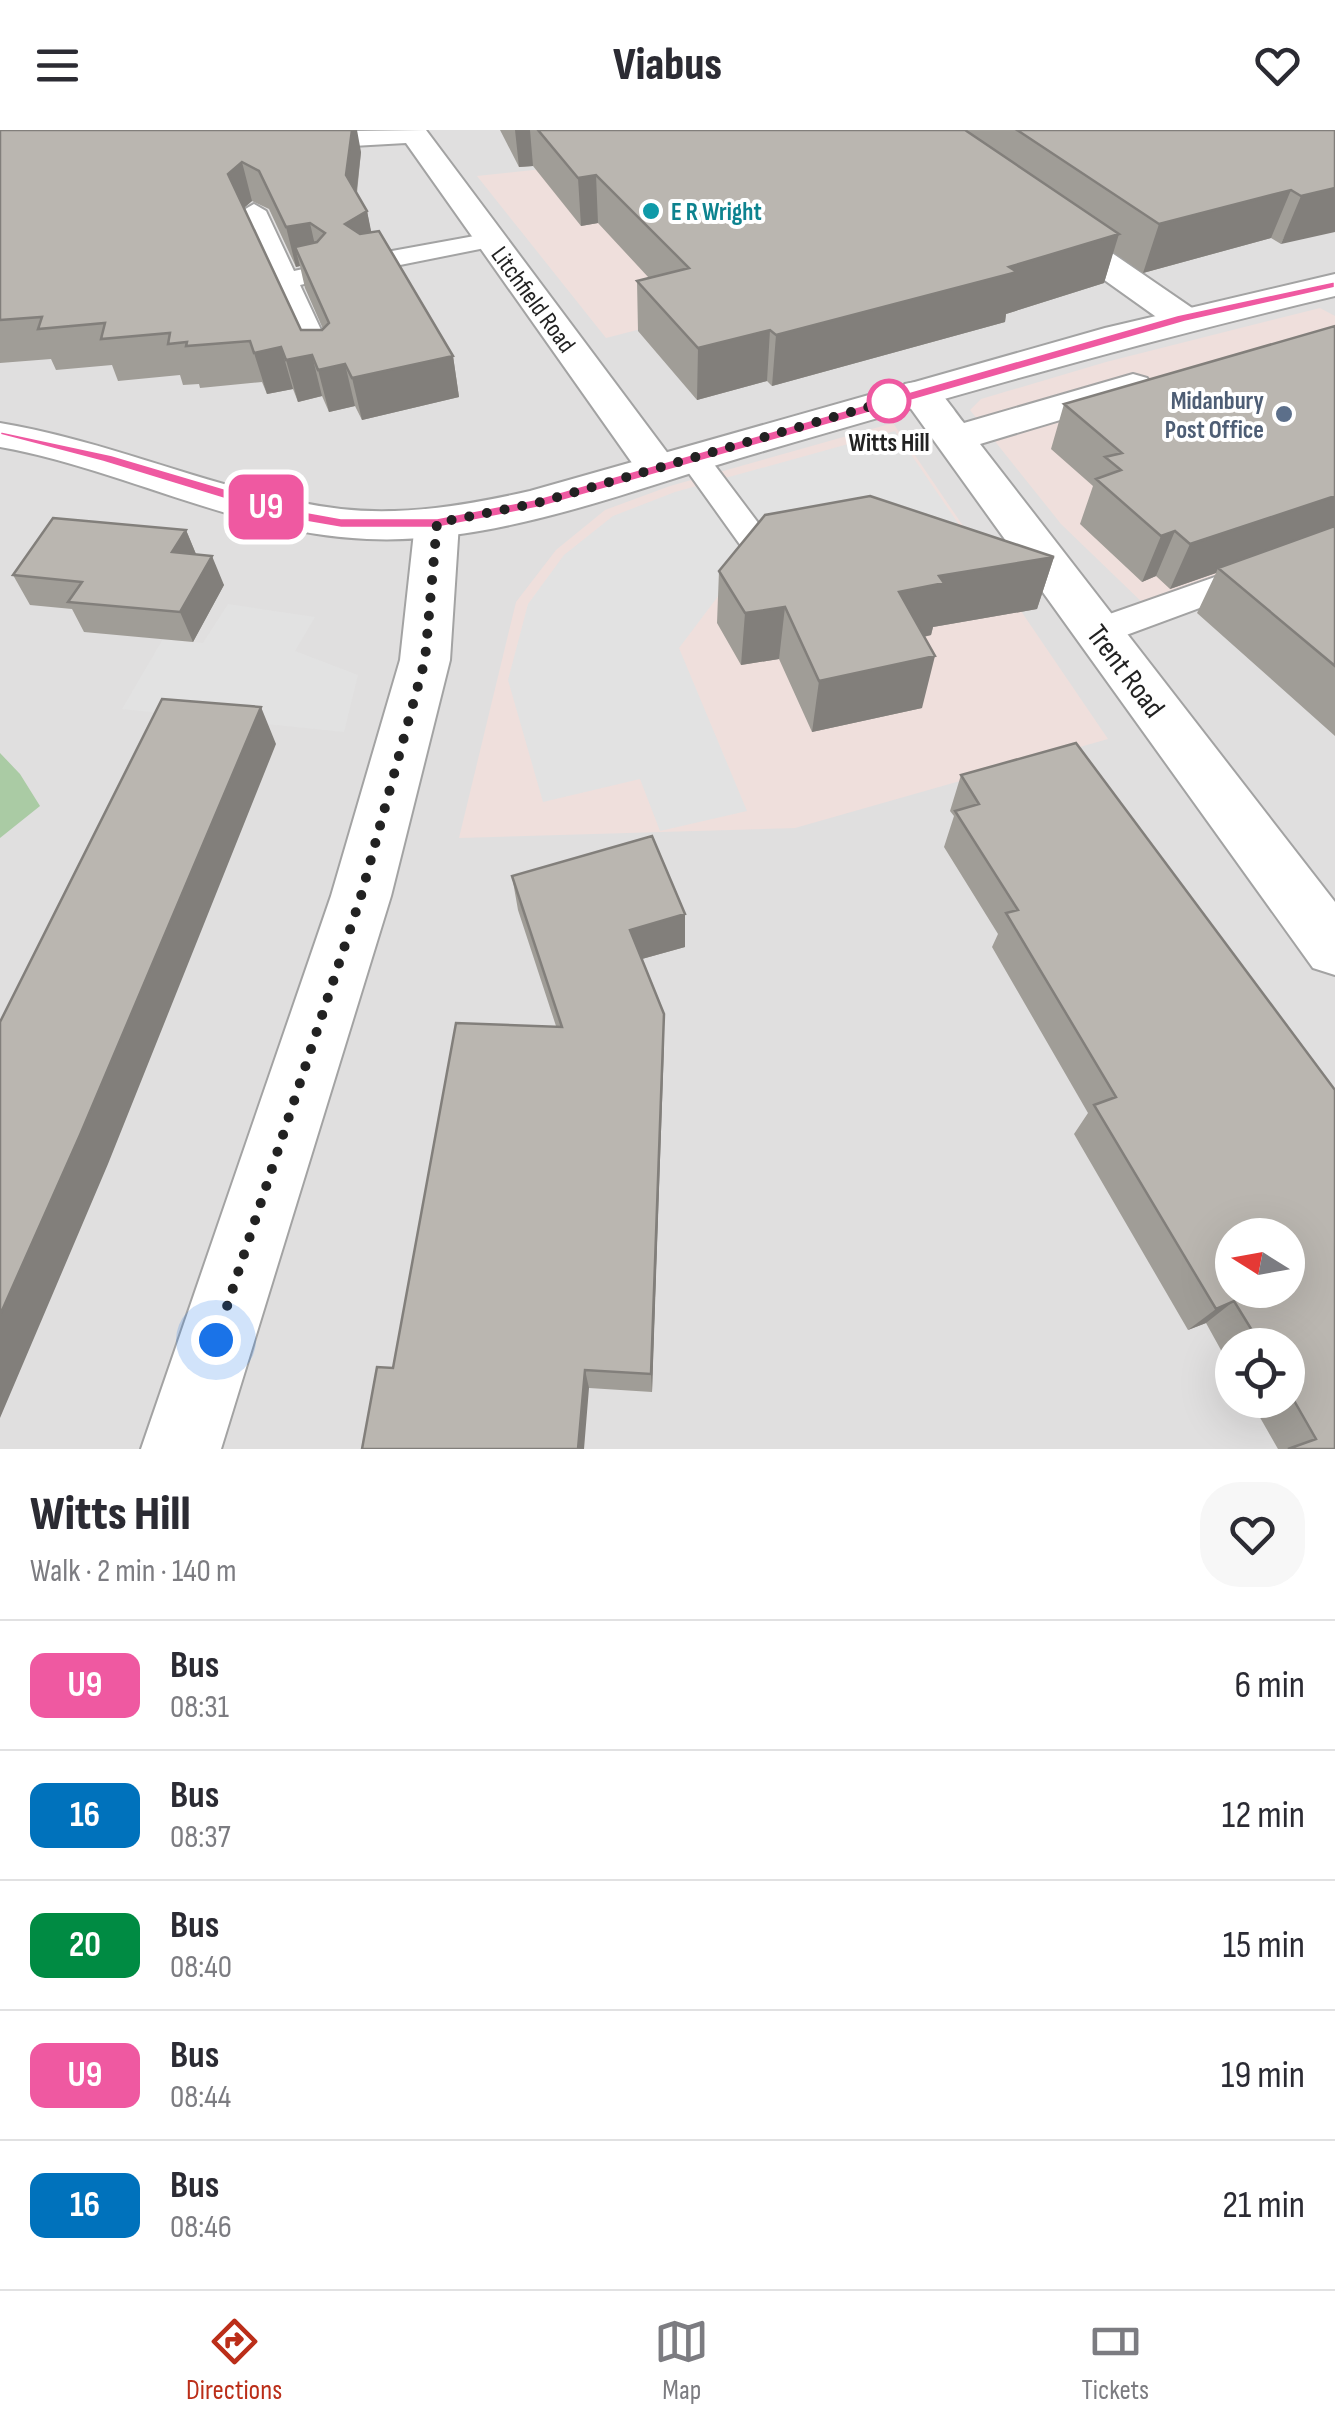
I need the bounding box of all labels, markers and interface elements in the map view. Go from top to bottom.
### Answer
icon: menu [30,38,85,93]
text: Viabus [613,38,722,93]
icon: heart [1250,38,1305,93]
place label: E R Wright [671,197,762,228]
marker: E R Wright [640,200,662,222]
street label: Litchfield Road [484,241,582,359]
marker: Witts Hill [868,380,910,422]
place label: Midanbury Post Office [1165,386,1265,446]
marker: Midanbury Post Office [1273,403,1295,425]
place label: Witts Hill [848,428,930,459]
line badge: U9 [221,474,311,540]
text: U9 [249,486,283,529]
street label: Trent Road [1079,618,1172,725]
north arrow [1215,1218,1305,1308]
map controls [1215,1218,1305,1418]
your location [191,1315,241,1365]
button: locate [1215,1328,1305,1418]
button: heart [1200,1482,1305,1587]
text: Witts Hill [30,1486,191,1543]
text: Walk · 2 min · 140 m [30,1552,237,1591]
text: Bus [170,1643,219,1688]
text: 6 min [1235,1663,1305,1708]
text: U9 [68,1664,102,1707]
text: 08:31 [170,1688,229,1727]
text: Bus [170,1773,219,1818]
text: 12 min [1222,1793,1305,1838]
text: 16 [70,1794,100,1837]
text: 08:37 [170,1818,231,1857]
text: Bus [170,1903,219,1948]
text: 15 min [1223,1923,1305,1968]
text: 20 [69,1924,101,1967]
text: 08:40 [170,1948,232,1987]
text: Bus [170,2033,219,2078]
text: 19 min [1221,2053,1305,2098]
text: U9 [68,2054,102,2097]
text: 08:44 [170,2078,231,2117]
text: Bus [170,2163,219,2208]
text: 21 min [1222,2183,1305,2228]
text: 16 [70,2184,100,2227]
text: 08:46 [170,2208,232,2247]
tab: Directions [186,2314,282,2407]
tab: Map [654,2314,709,2407]
tab: Tickets [1081,2314,1149,2407]

